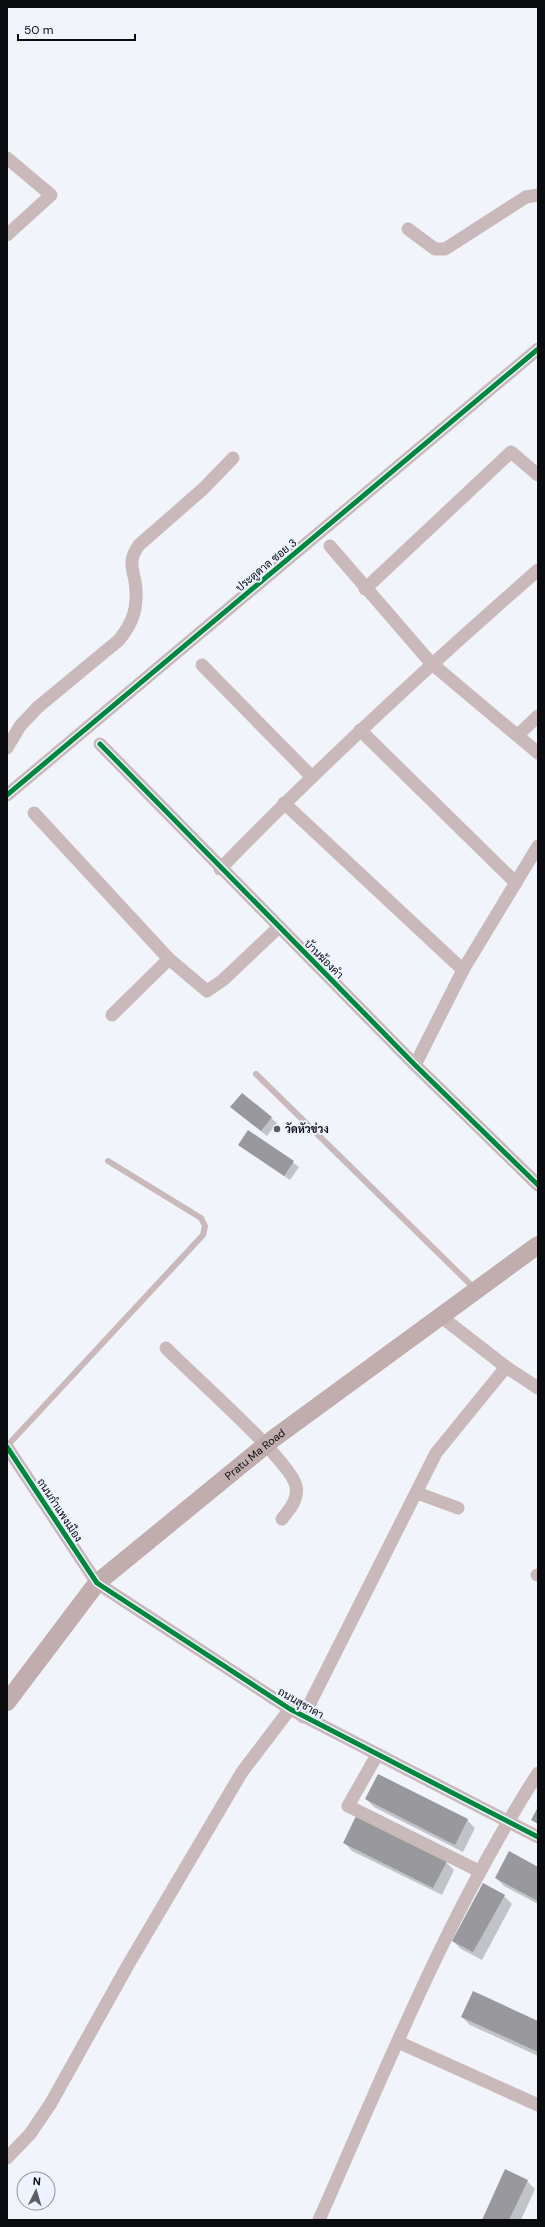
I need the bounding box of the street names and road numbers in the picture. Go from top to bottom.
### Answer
street label: ประตูดาล ซอย 3 [233,535,300,595]
street label: บ้านฆ้องคำ [301,936,347,982]
street label: Pratu Ma Road [222,1425,288,1483]
street label: ถนนกำแพงเมือง [34,1476,86,1544]
street label: ถนนสุชาดา [275,1684,326,1723]

